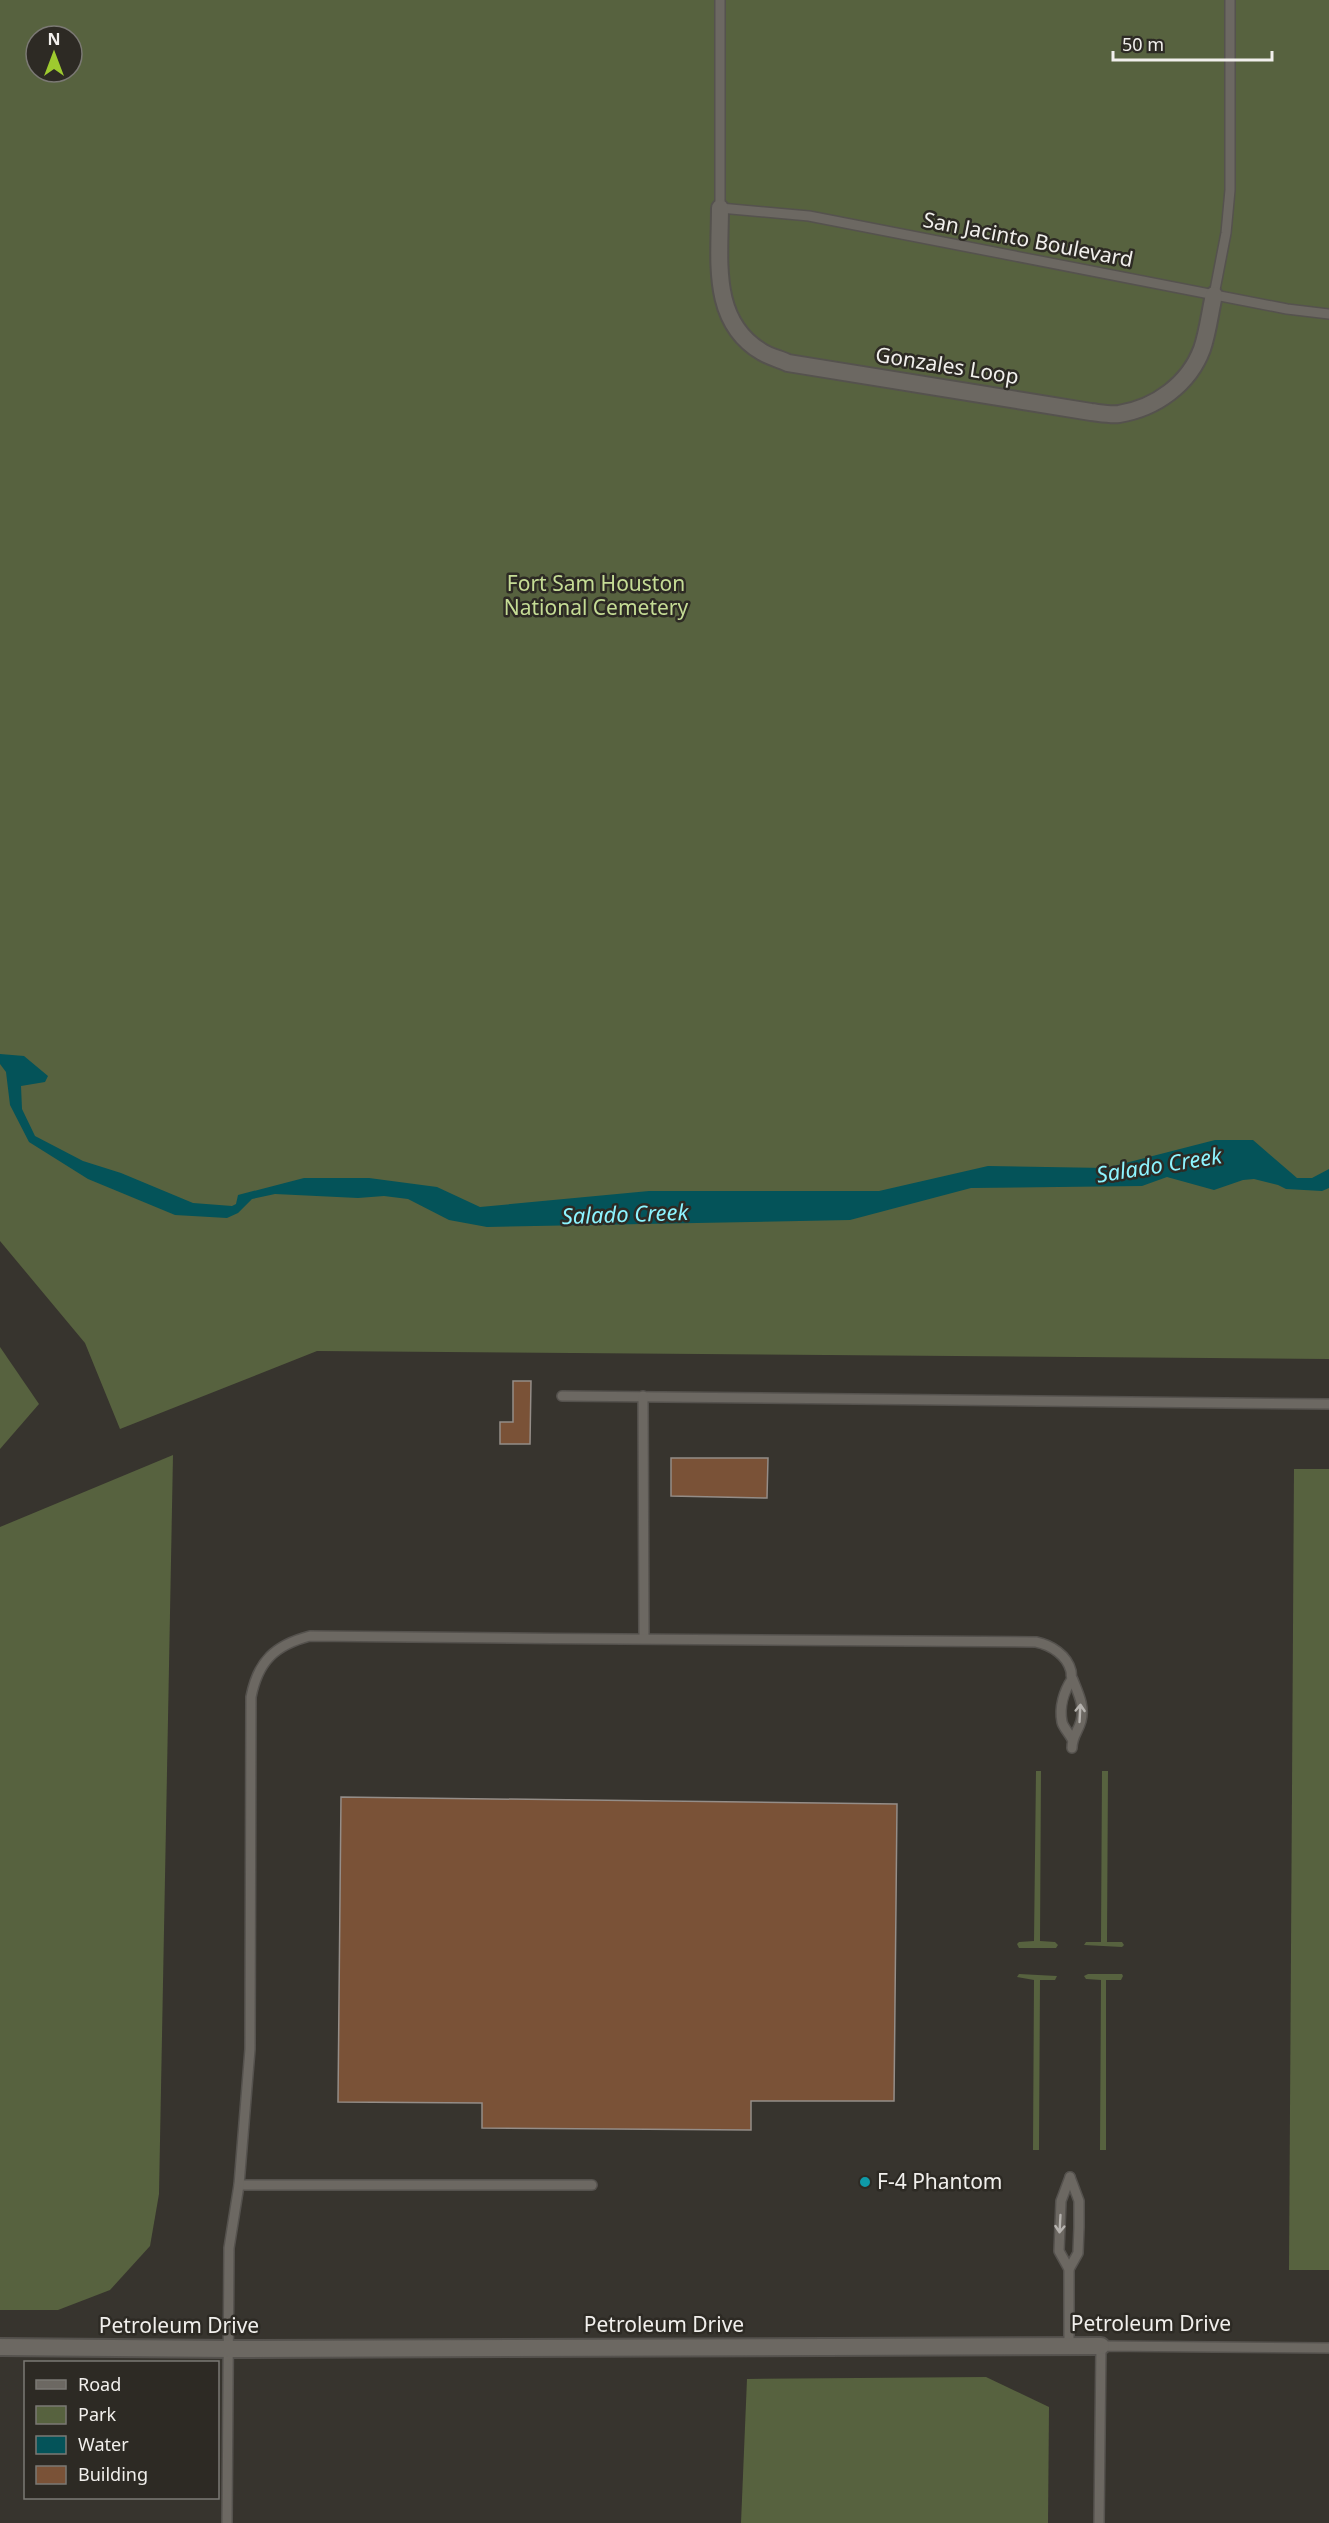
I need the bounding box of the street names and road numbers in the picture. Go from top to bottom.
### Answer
street label: San Jacinto Boulevard [921,205,1136,273]
street label: Gonzales Loop [873,340,1021,390]
street label: Petroleum Drive [1071,2309,1231,2337]
street label: Petroleum Drive [584,2310,744,2338]
street label: Petroleum Drive [99,2311,259,2339]

